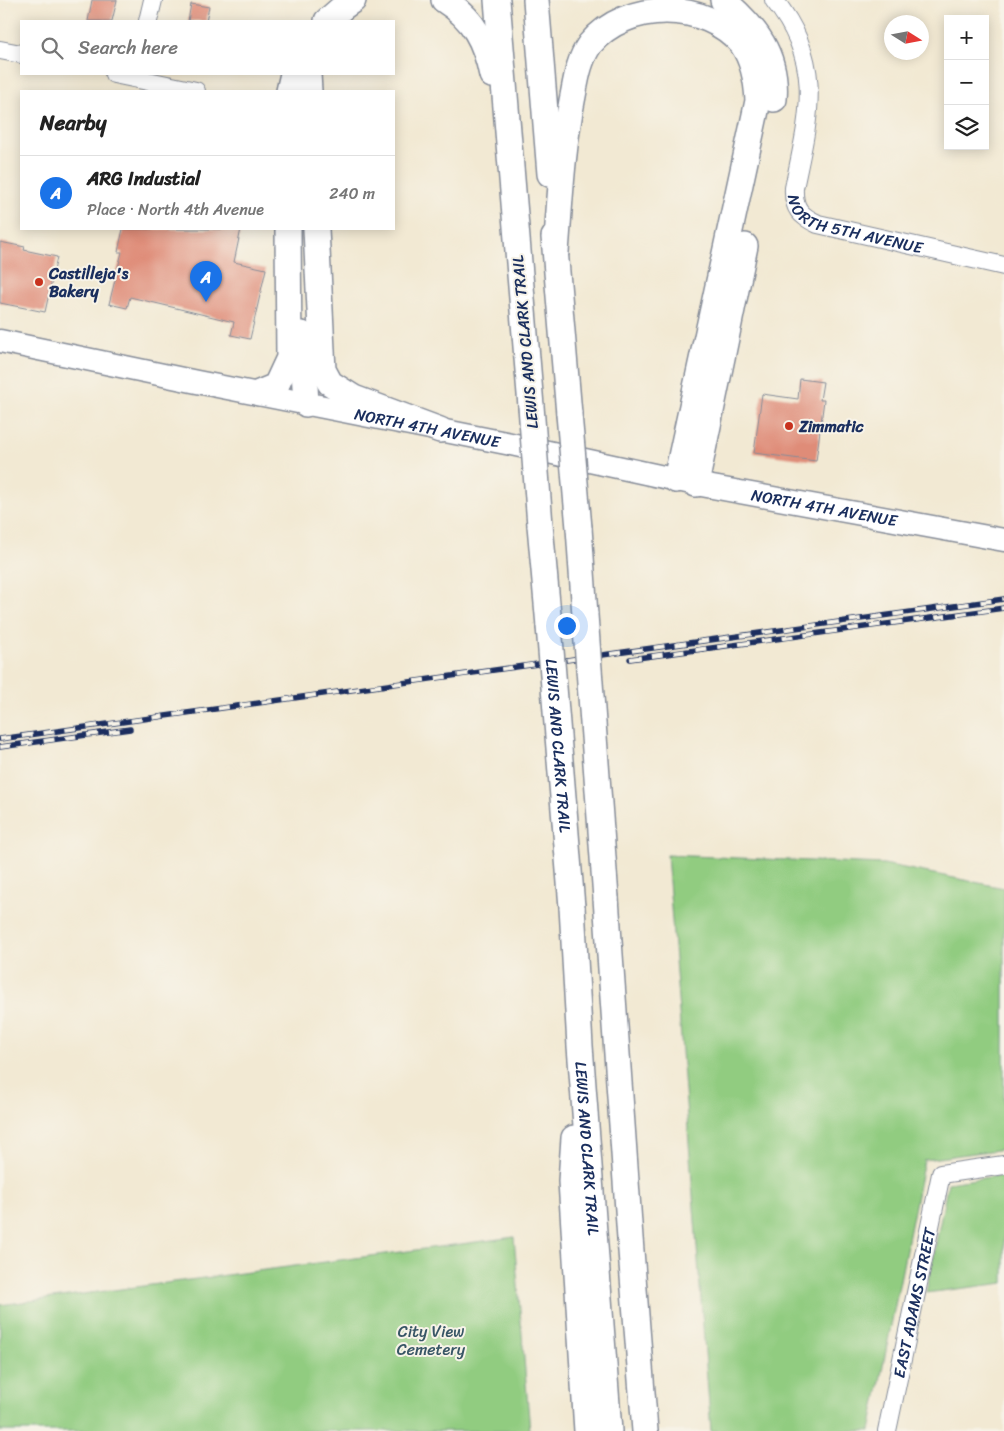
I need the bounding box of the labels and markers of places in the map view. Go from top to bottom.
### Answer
place label: Castilleja's Bakery [48,259,129,306]
pin: A [190,261,222,302]
marker: Castilleja's Bakery [33,276,45,288]
place label: Zimmatic [798,412,865,441]
marker: Zimmatic [783,420,795,432]

